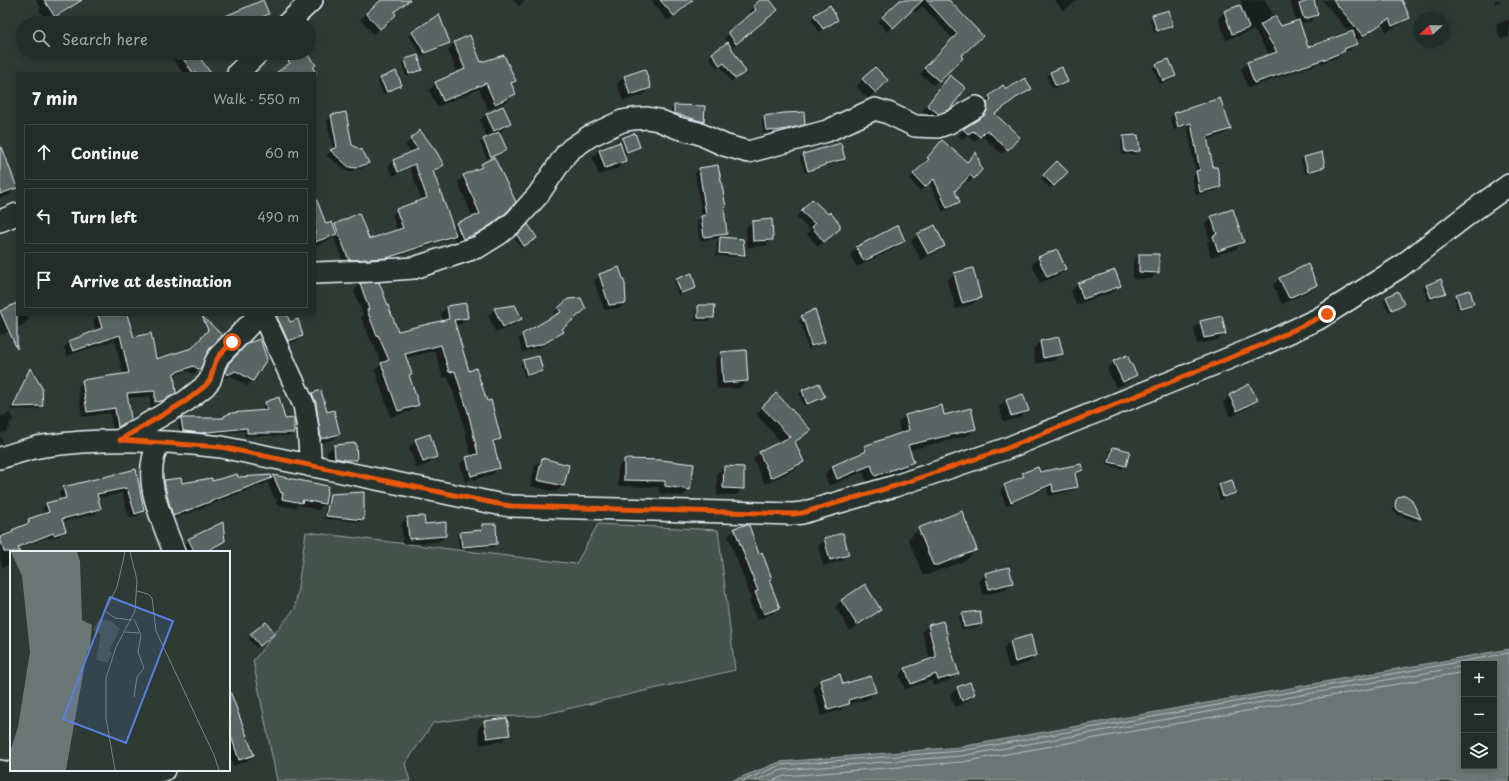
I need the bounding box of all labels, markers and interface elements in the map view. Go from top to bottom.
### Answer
north arrow [1413,12,1449,48]
search box [16,16,316,60]
icon: search [30,27,52,49]
text: Search here [62,27,148,50]
text: 7 min [32,85,78,111]
text: Walk · 550 m [213,89,300,108]
icon: ahead [33,141,55,163]
text: Continue [71,141,139,164]
text: 60 m [265,143,299,162]
icon: left [33,205,55,227]
text: Turn left [71,205,137,228]
text: 490 m [257,207,299,226]
icon: arrive [33,269,55,291]
text: Arrive at destination [71,269,232,292]
route end [1318,305,1336,323]
route start [223,333,241,351]
inset map [10,551,230,771]
map controls [1461,661,1497,769]
button: + [1461,661,1497,697]
button: − [1461,697,1497,733]
button: layers [1461,733,1497,769]

